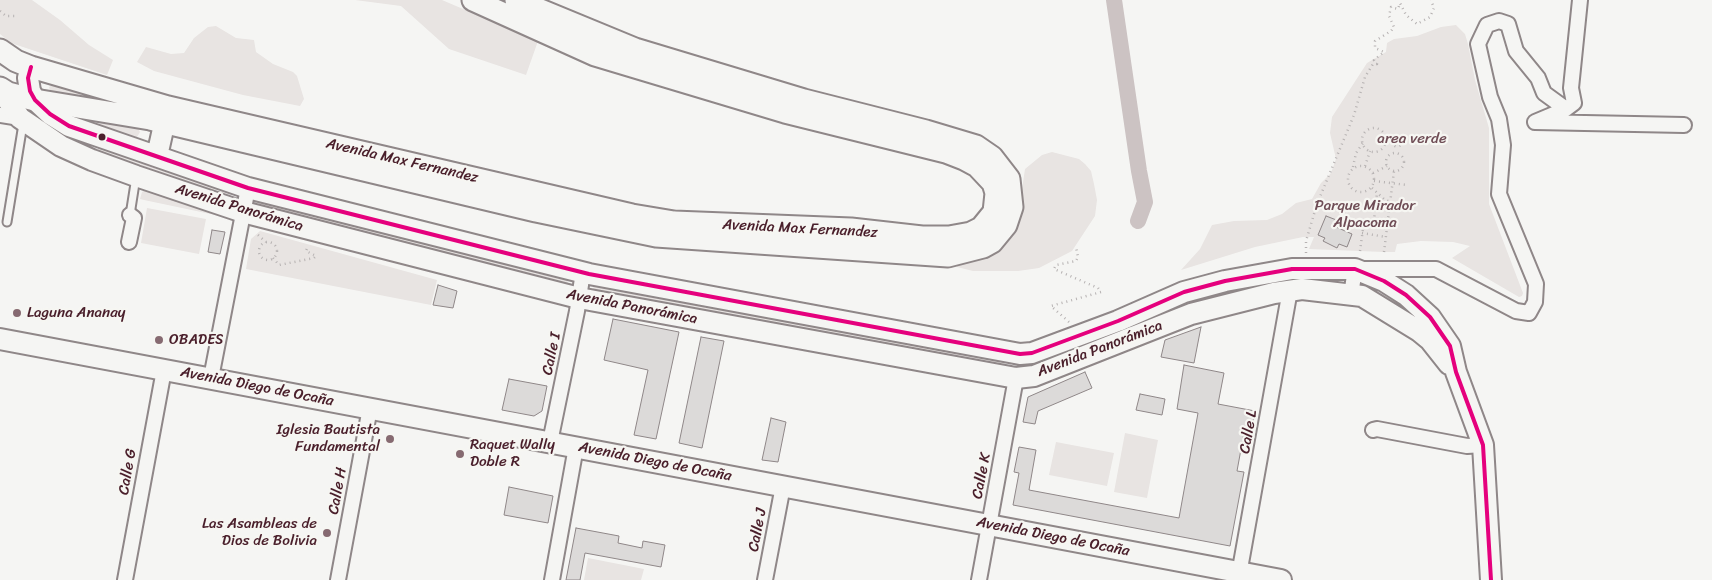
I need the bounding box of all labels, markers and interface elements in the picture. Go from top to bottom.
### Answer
park label: area verde [1377,130,1447,148]
unlabelled marker [97,132,107,142]
street label: Avenida Max Fernandez [324,135,480,187]
street label: Avenida Panorámica [173,180,305,236]
park label: Parque Mirador Alpacoma [1315,197,1415,232]
street label: Avenida Max Fernandez [722,216,878,242]
street label: Avenida Panorámica [565,285,699,329]
place label: Laguna Ananay [27,304,125,322]
marker: Laguna Ananay [11,307,23,319]
street label: Avenida Panorámica [1035,317,1165,381]
place label: OBADES [169,331,223,349]
street label: Calle I [539,331,565,377]
marker: OBADES [153,334,165,346]
street label: Avenida Diego de Ocaña [179,363,335,411]
street label: Calle L [1236,409,1262,455]
place label: Iglesia Bautista Fundamental [277,421,380,456]
marker: Iglesia Bautista Fundamental [384,433,396,445]
place label: Raquet Wally Doble R [470,436,555,471]
street label: Avenida Diego de Ocaña [577,438,733,486]
street label: Calle G [115,448,141,496]
marker: Raquet Wally Doble R [454,448,466,460]
street label: Calle K [969,452,995,500]
street label: Calle H [325,466,351,516]
street label: Calle J [745,507,771,553]
street label: Avenida Diego de Ocaña [975,513,1131,561]
place label: Las Asambleas de Dios de Bolivia [202,515,317,550]
marker: Las Asambleas de Dios de Bolivia [321,527,333,539]

